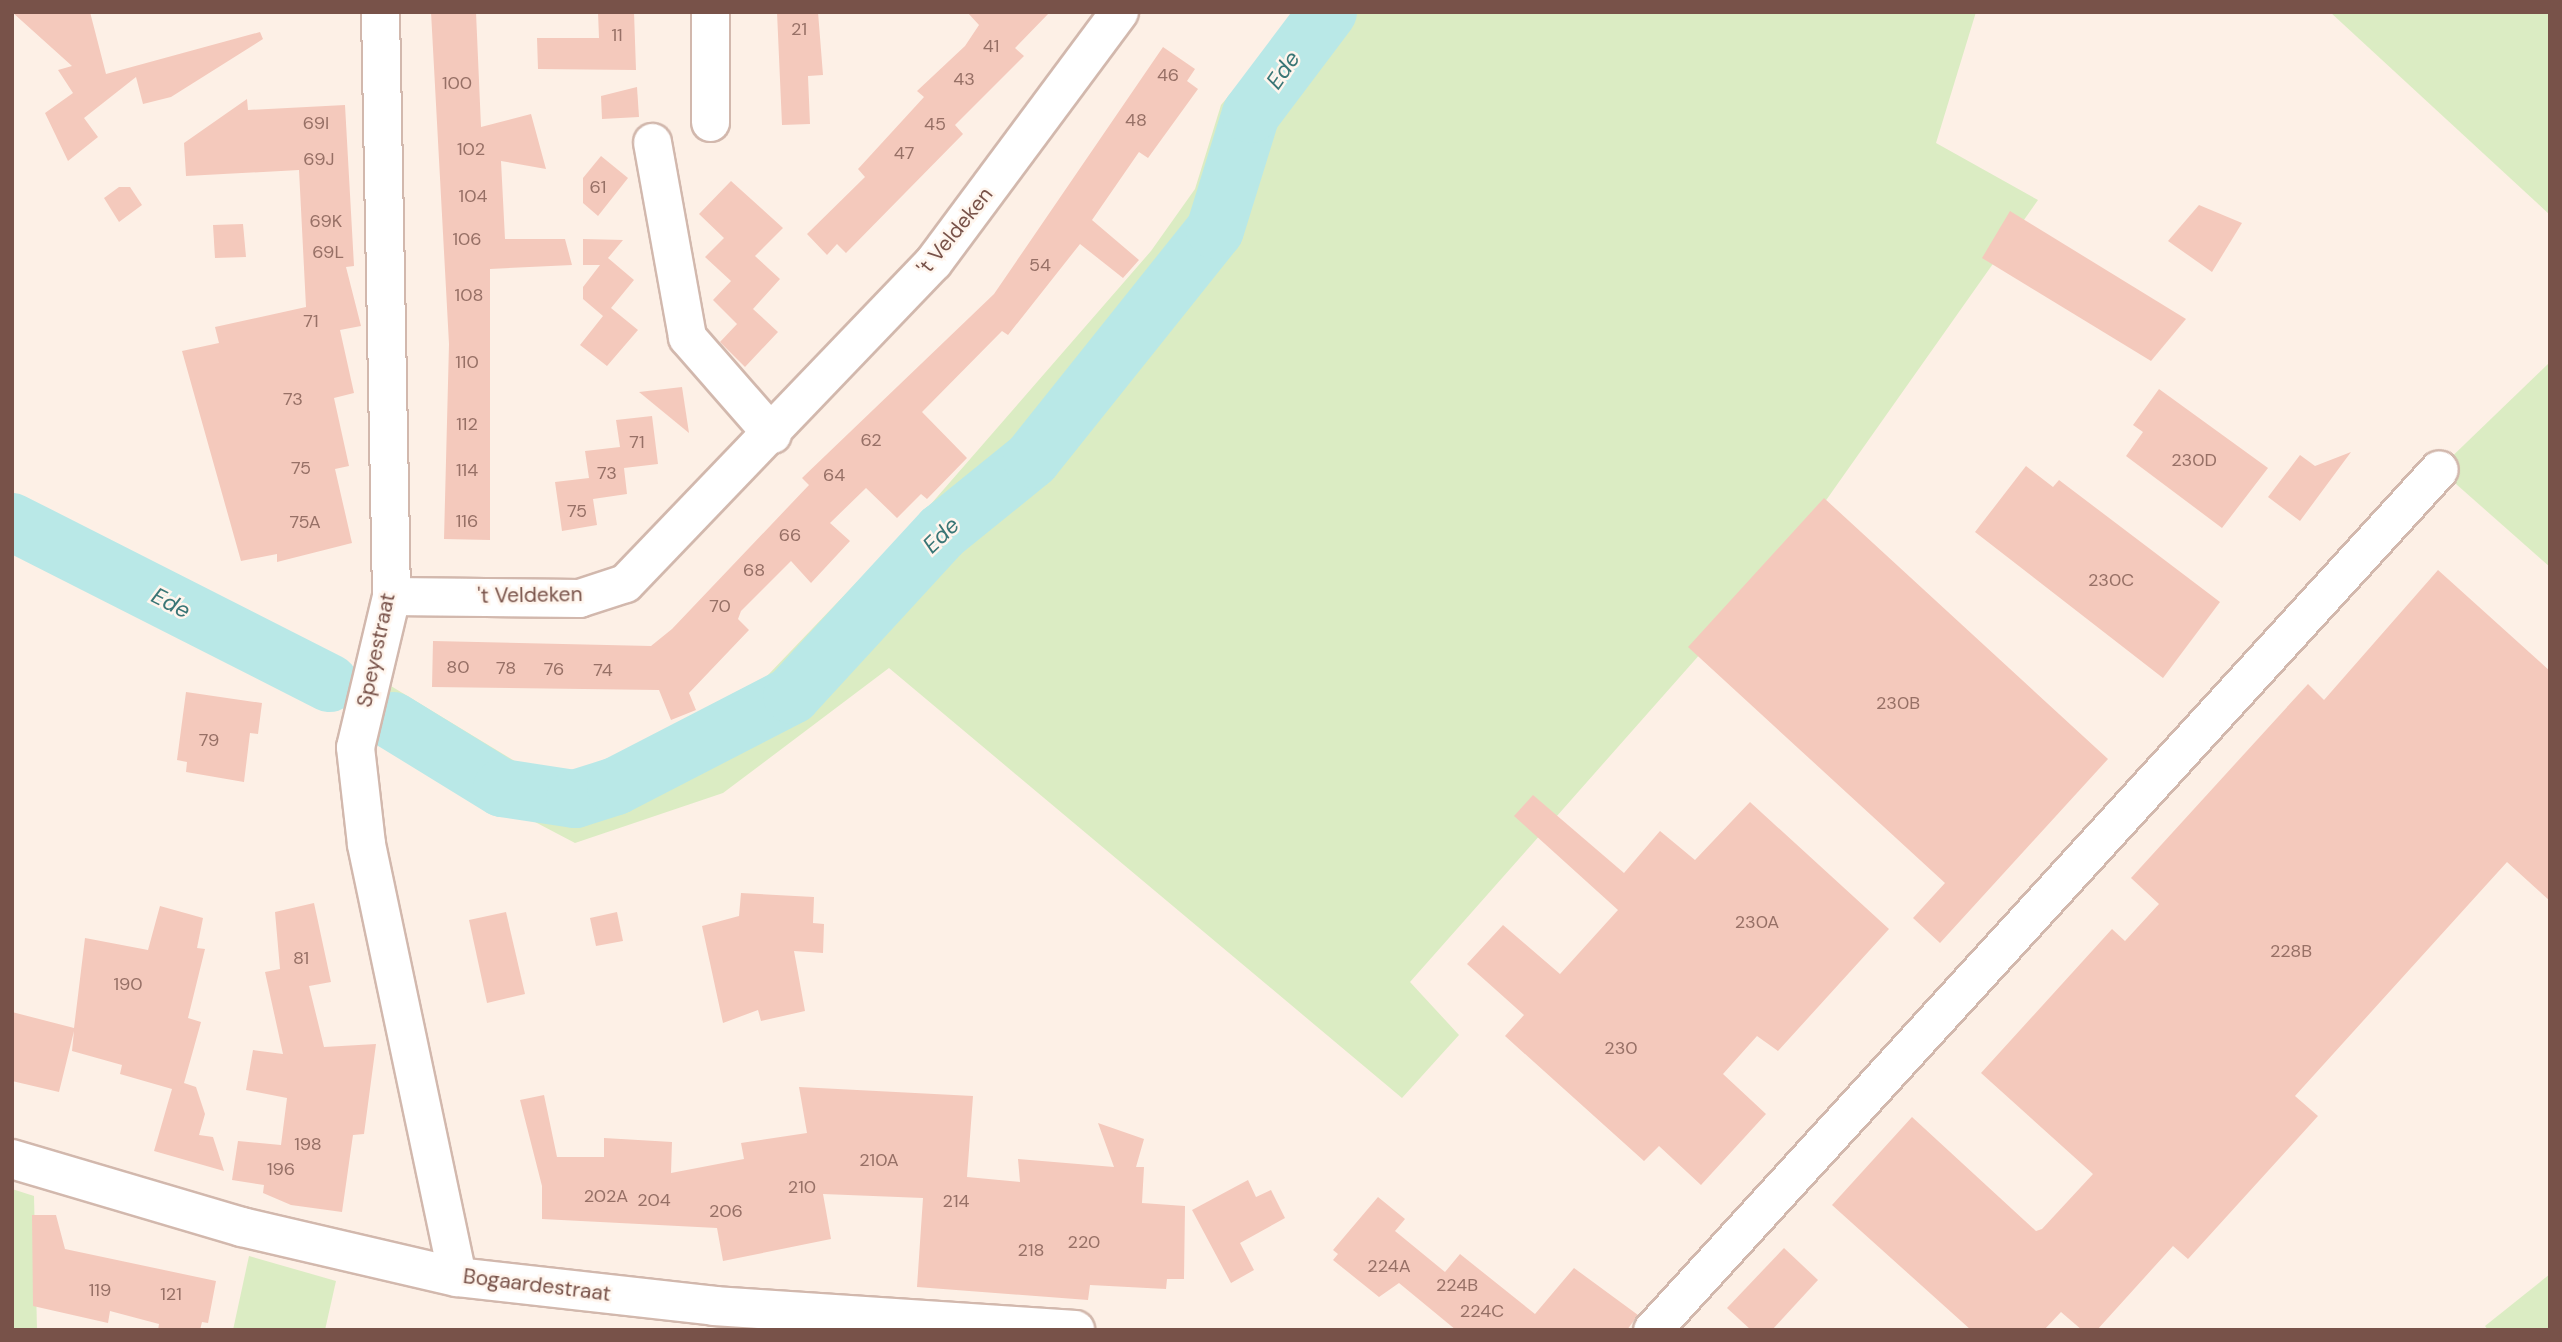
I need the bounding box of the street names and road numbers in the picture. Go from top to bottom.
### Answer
street label: 't Veldeken [912,182,998,280]
street label: 't Veldeken [477,581,583,609]
street label: Speyestraat [352,590,400,710]
street label: Bogaardestraat [462,1263,612,1307]

